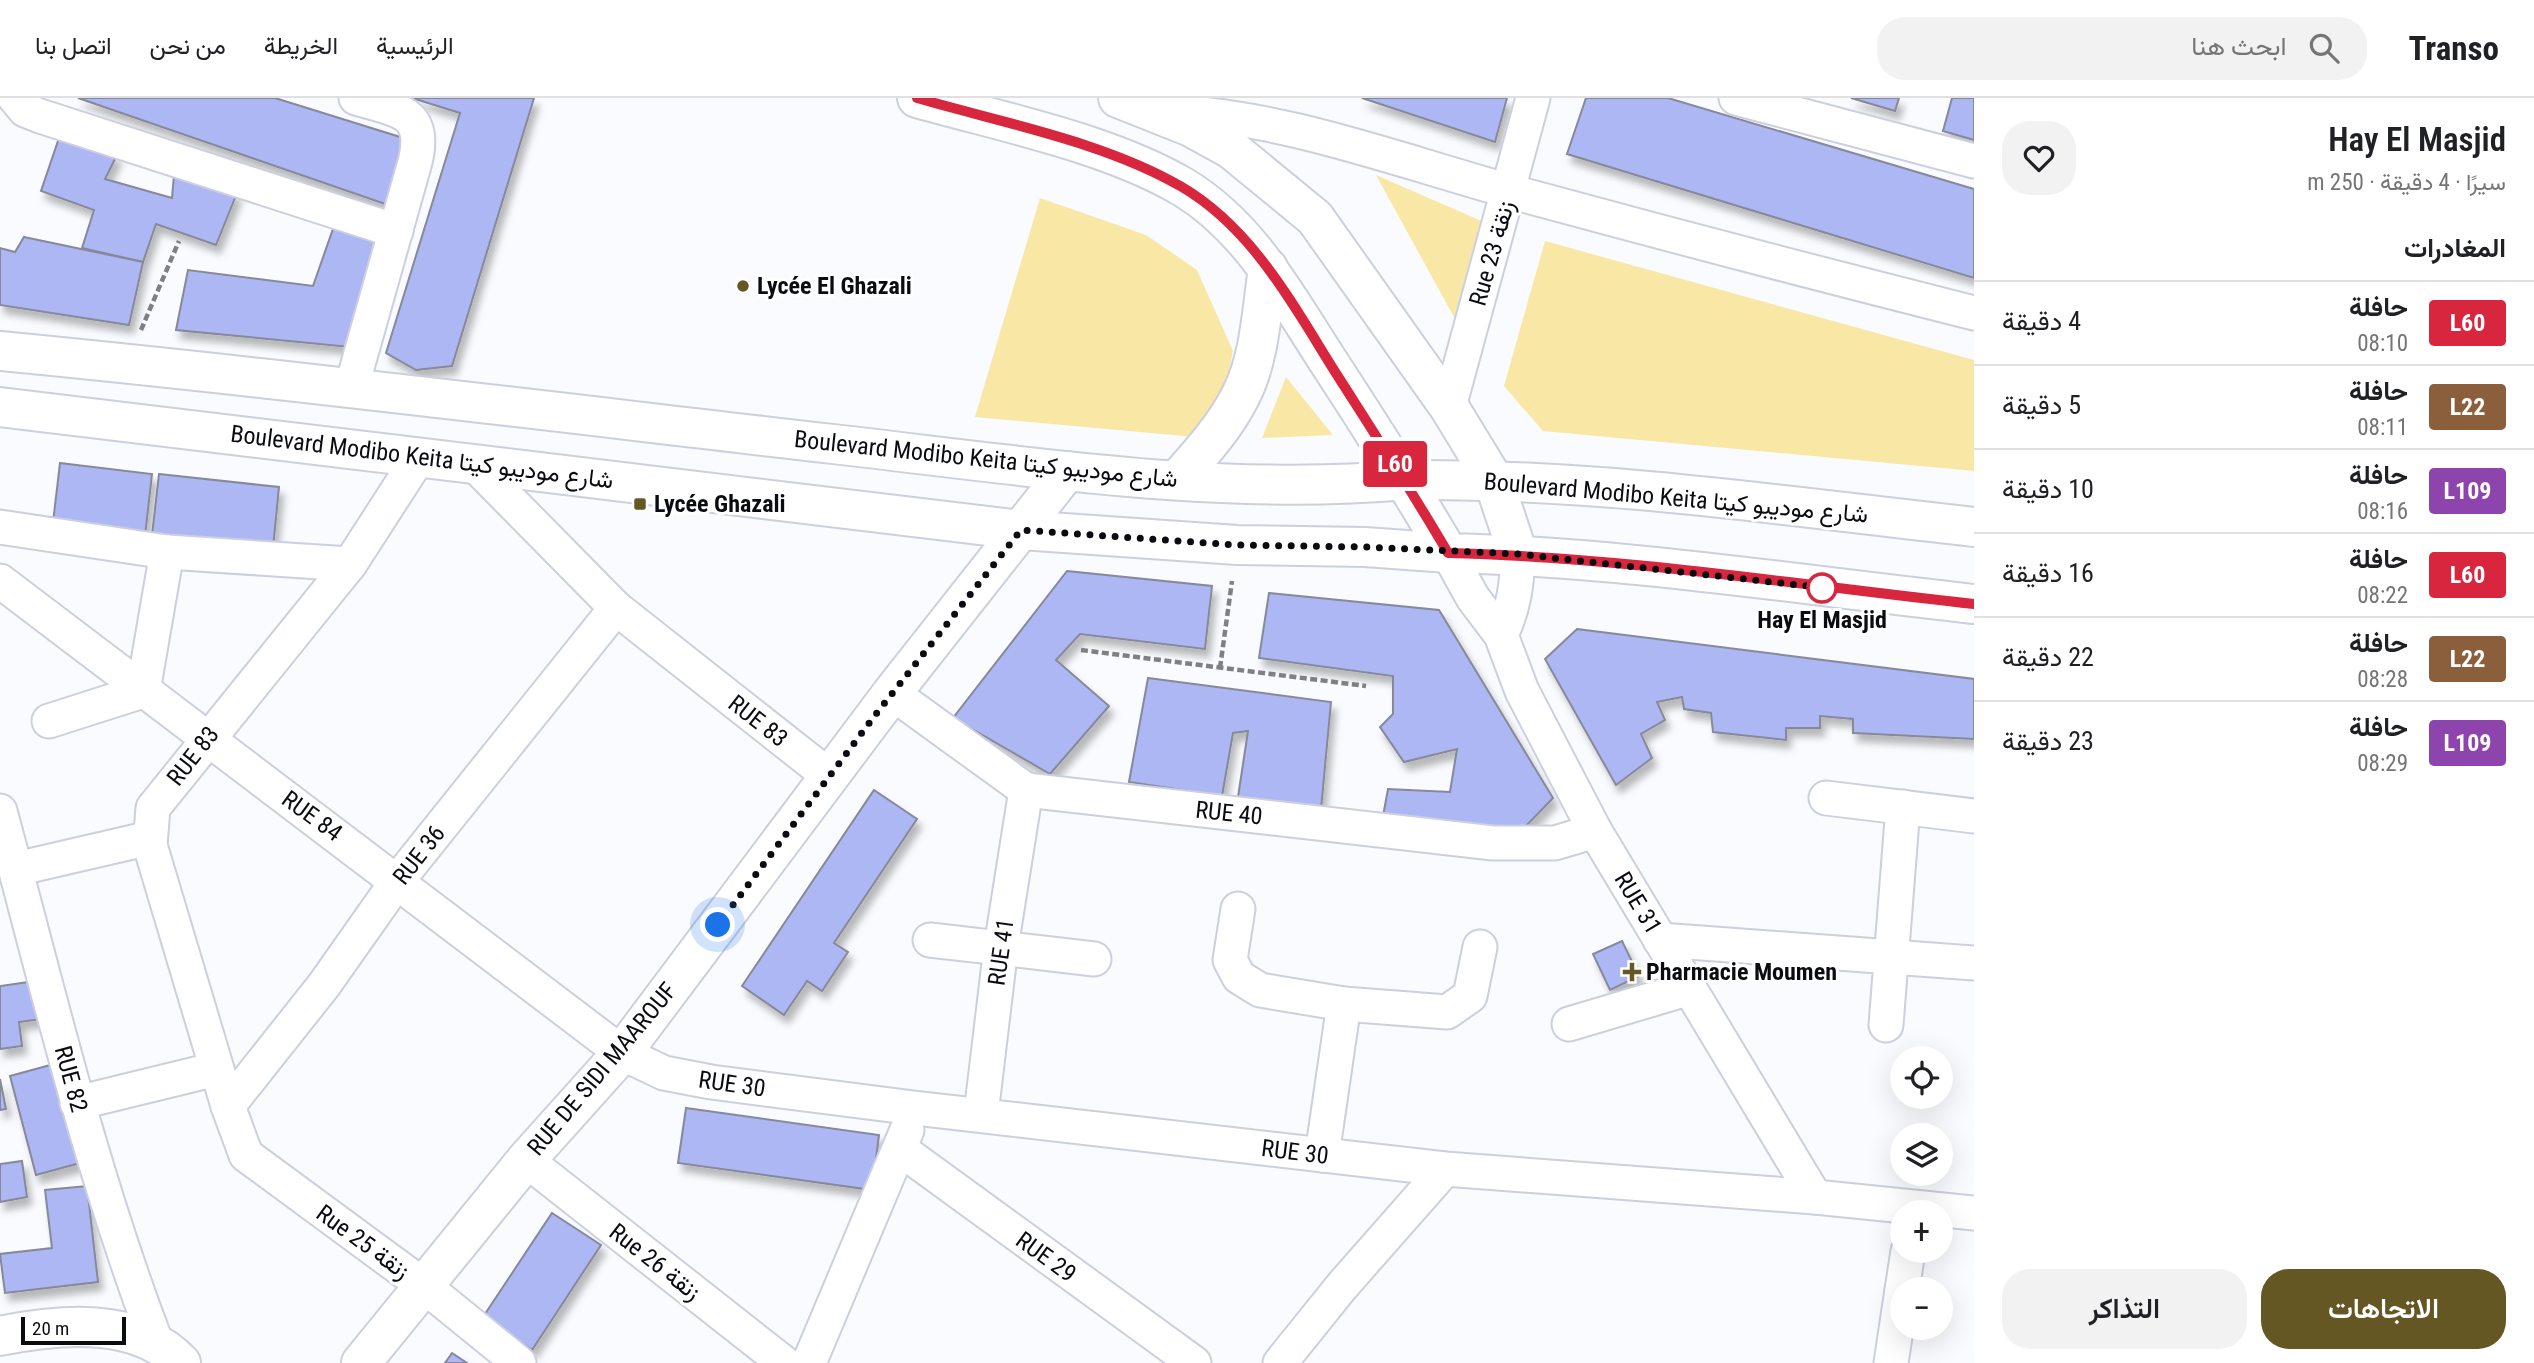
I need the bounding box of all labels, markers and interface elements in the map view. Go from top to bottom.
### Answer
search box [1877,17,2367,80]
icon: search [2305,29,2343,67]
text: Transo [2409,29,2499,68]
text: ابحث هنا [2191,31,2287,61]
text: اتصل بنا [35,32,112,60]
text: من نحن [150,32,226,60]
text: الخريطة [264,32,338,60]
text: الرئيسية [376,32,454,60]
text: Hay El Masjid [2328,120,2506,159]
button: heart [2002,121,2076,195]
text: سيرًا · 4 دقيقة · 250 m [2307,169,2506,196]
street label: Rue 23 زنقة [1464,197,1521,309]
text: المغادرات [2404,233,2506,263]
place label: Lycée El Ghazali [757,272,912,300]
marker: Lycée El Ghazali [735,278,751,294]
text: حافلة [2349,292,2408,322]
text: 4 دقيقة [2002,306,2081,336]
text: L60 [2450,309,2485,337]
text: 08:10 [2357,330,2408,357]
text: حافلة [2349,376,2408,406]
text: 5 دقيقة [2002,390,2081,420]
text: L22 [2450,393,2485,421]
text: 08:11 [2357,414,2408,441]
street label: Boulevard Modibo Keita شارع موديبو كيتا [229,420,615,496]
street label: Boulevard Modibo Keita شارع موديبو كيتا [793,425,1179,495]
line badge: L60 [1355,441,1435,487]
text: L60 [1377,450,1413,478]
text: حافلة [2349,460,2408,490]
street label: Boulevard Modibo Keita شارع موديبو كيتا [1483,467,1869,531]
text: 10 دقيقة [2002,474,2094,504]
text: L109 [2444,477,2491,505]
place label: Lycée Ghazali [654,490,786,518]
marker: Lycée Ghazali [632,496,648,512]
text: 08:16 [2357,498,2408,525]
text: حافلة [2349,544,2408,574]
text: 16 دقيقة [2002,558,2094,588]
text: L60 [2450,561,2485,589]
marker: Hay El Masjid [1807,573,1837,603]
text: 08:22 [2357,582,2408,609]
place label: Hay El Masjid [1757,606,1887,634]
text: حافلة [2349,628,2408,658]
text: 22 دقيقة [2002,642,2094,672]
text: L22 [2450,645,2485,673]
text: 08:28 [2357,666,2408,693]
street label: RUE 83 [723,689,793,753]
text: حافلة [2349,712,2408,742]
street label: RUE 83 [161,721,225,791]
text: 23 دقيقة [2002,726,2094,756]
text: L109 [2444,729,2491,757]
text: 08:29 [2357,750,2408,777]
street label: RUE 84 [277,785,348,847]
street label: RUE 40 [1194,796,1264,830]
street label: RUE 36 [387,820,451,890]
street label: RUE 31 [1609,867,1667,939]
your location [700,907,735,942]
street label: RUE 41 [982,917,1020,987]
place label: Pharmacie Moumen [1646,958,1837,986]
marker: Pharmacie Moumen [1624,964,1640,980]
street label: RUE DE SIDI MAAROUF [522,977,682,1161]
street label: RUE 82 [49,1043,93,1115]
map controls [1890,1046,1953,1340]
button: locate [1890,1046,1953,1109]
street label: RUE 30 [697,1065,767,1103]
button: layers [1890,1123,1953,1186]
street label: RUE 30 [1260,1134,1330,1170]
street label: Rue 25 زنقة [310,1199,415,1286]
button: + [1890,1200,1953,1263]
street label: Rue 26 زنقة [603,1218,706,1307]
street label: RUE 29 [1011,1226,1081,1288]
button: التذاكر [2002,1269,2247,1349]
button: الاتجاهات [2261,1269,2506,1349]
button: − [1890,1277,1953,1340]
scale bar [21,1314,126,1346]
text: 20 m [32,1317,69,1340]

